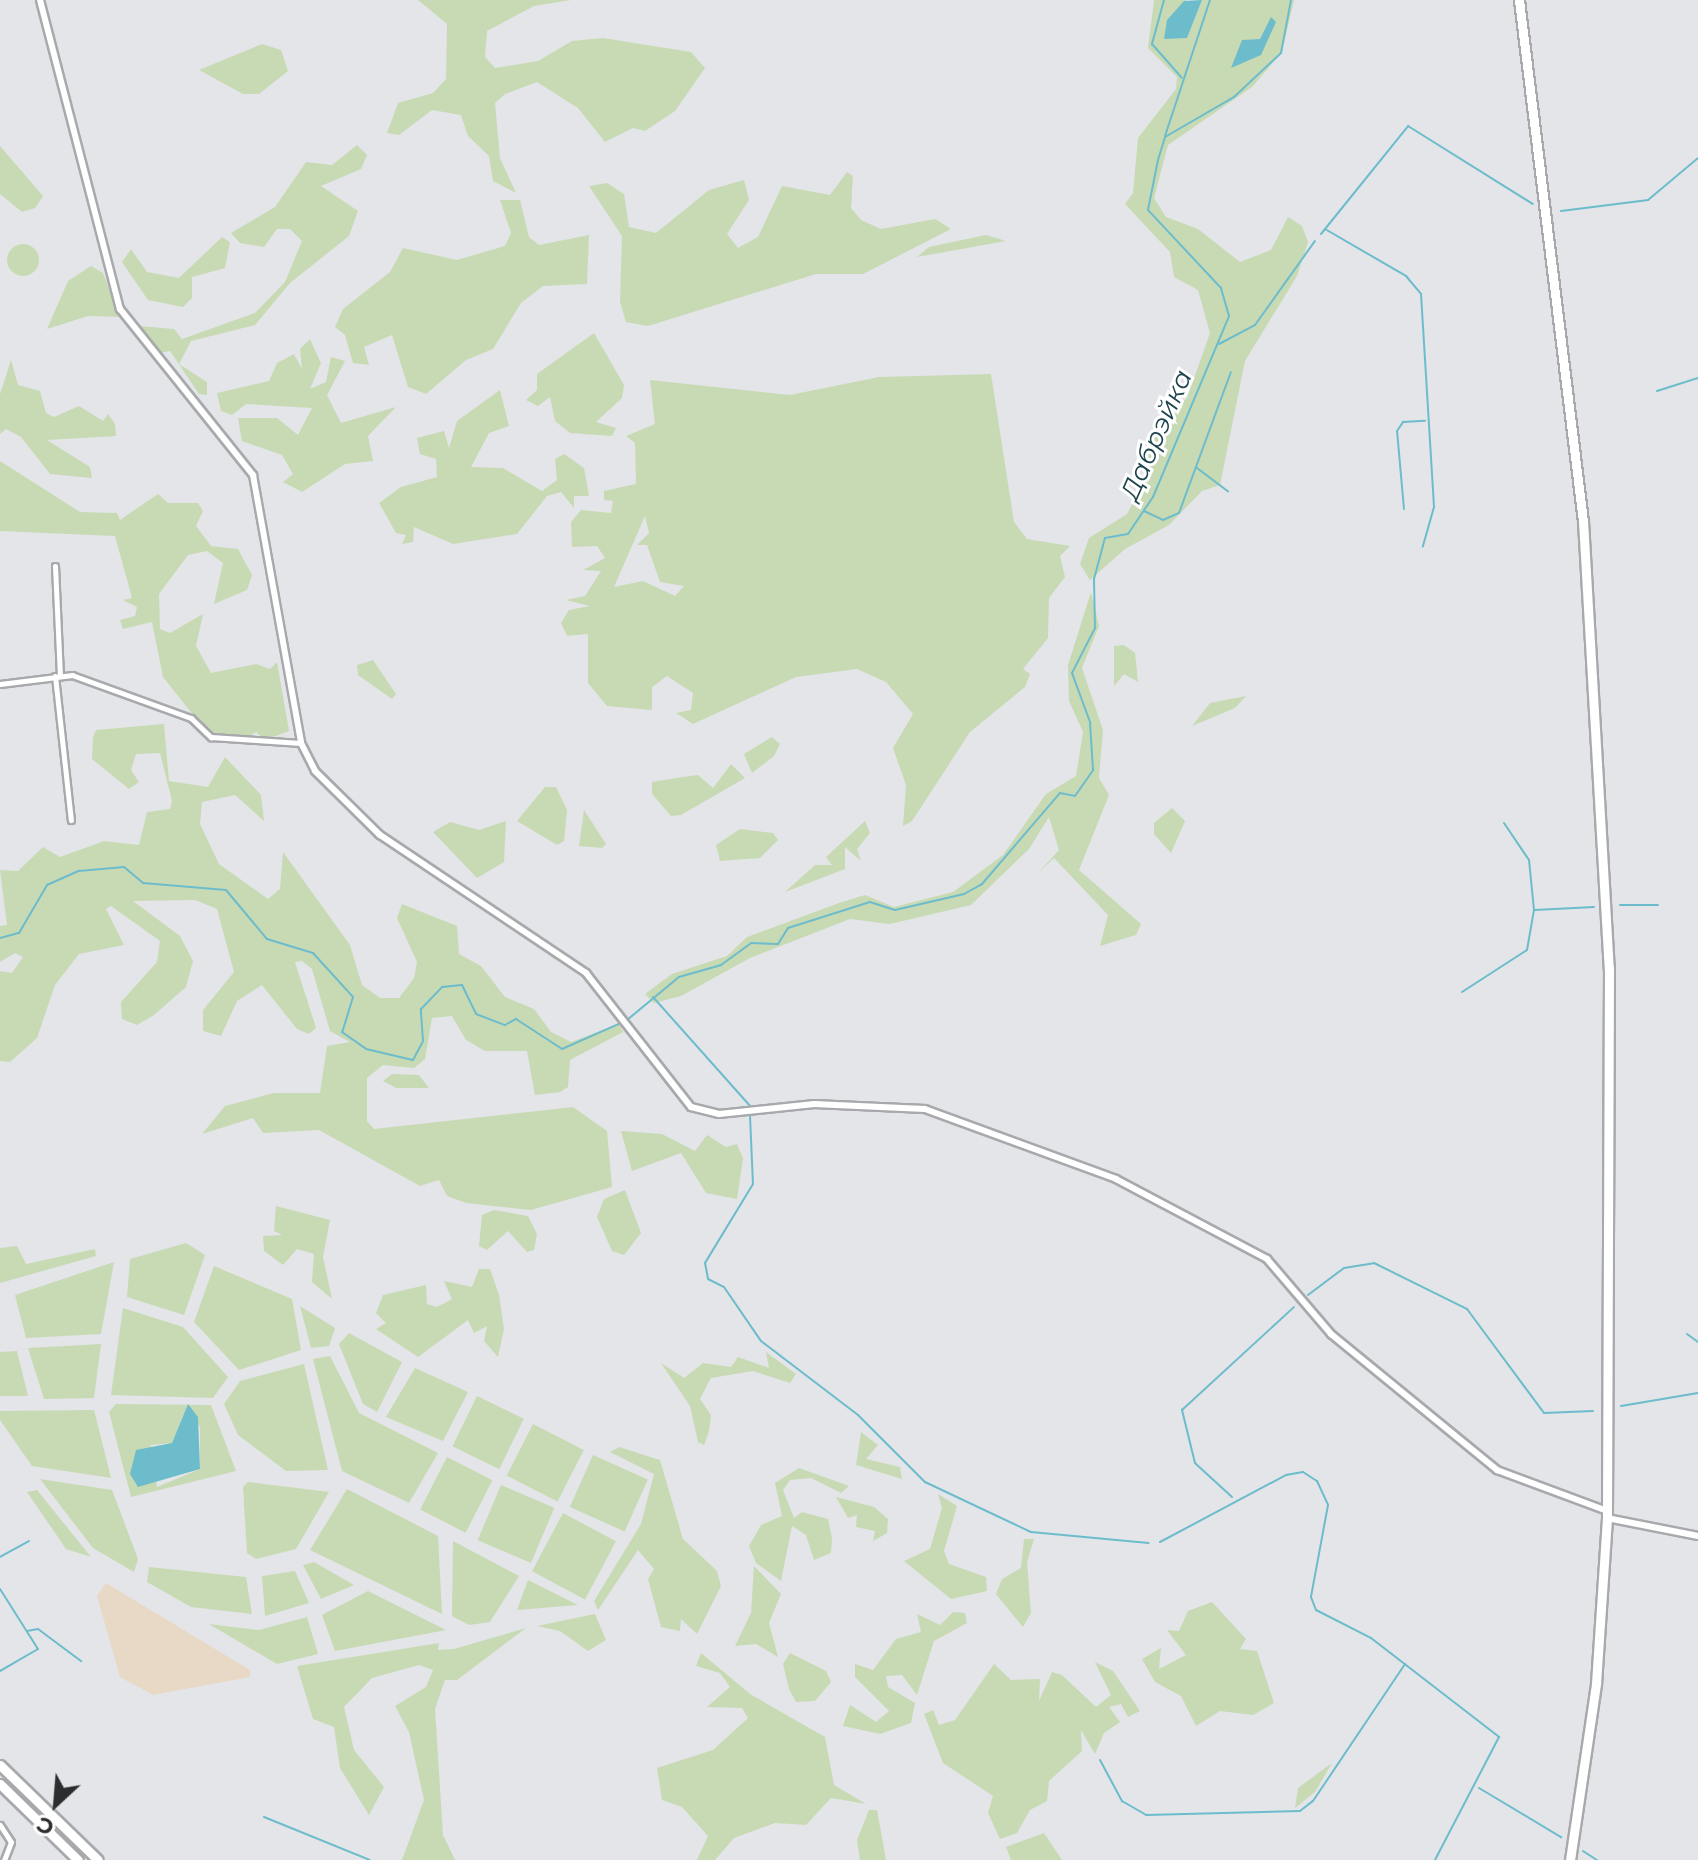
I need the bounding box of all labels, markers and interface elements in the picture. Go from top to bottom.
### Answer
water label: Дабрэйка [1115,365,1199,505]
north arrow [16,1764,96,1844]
text: С [32,1810,58,1842]

